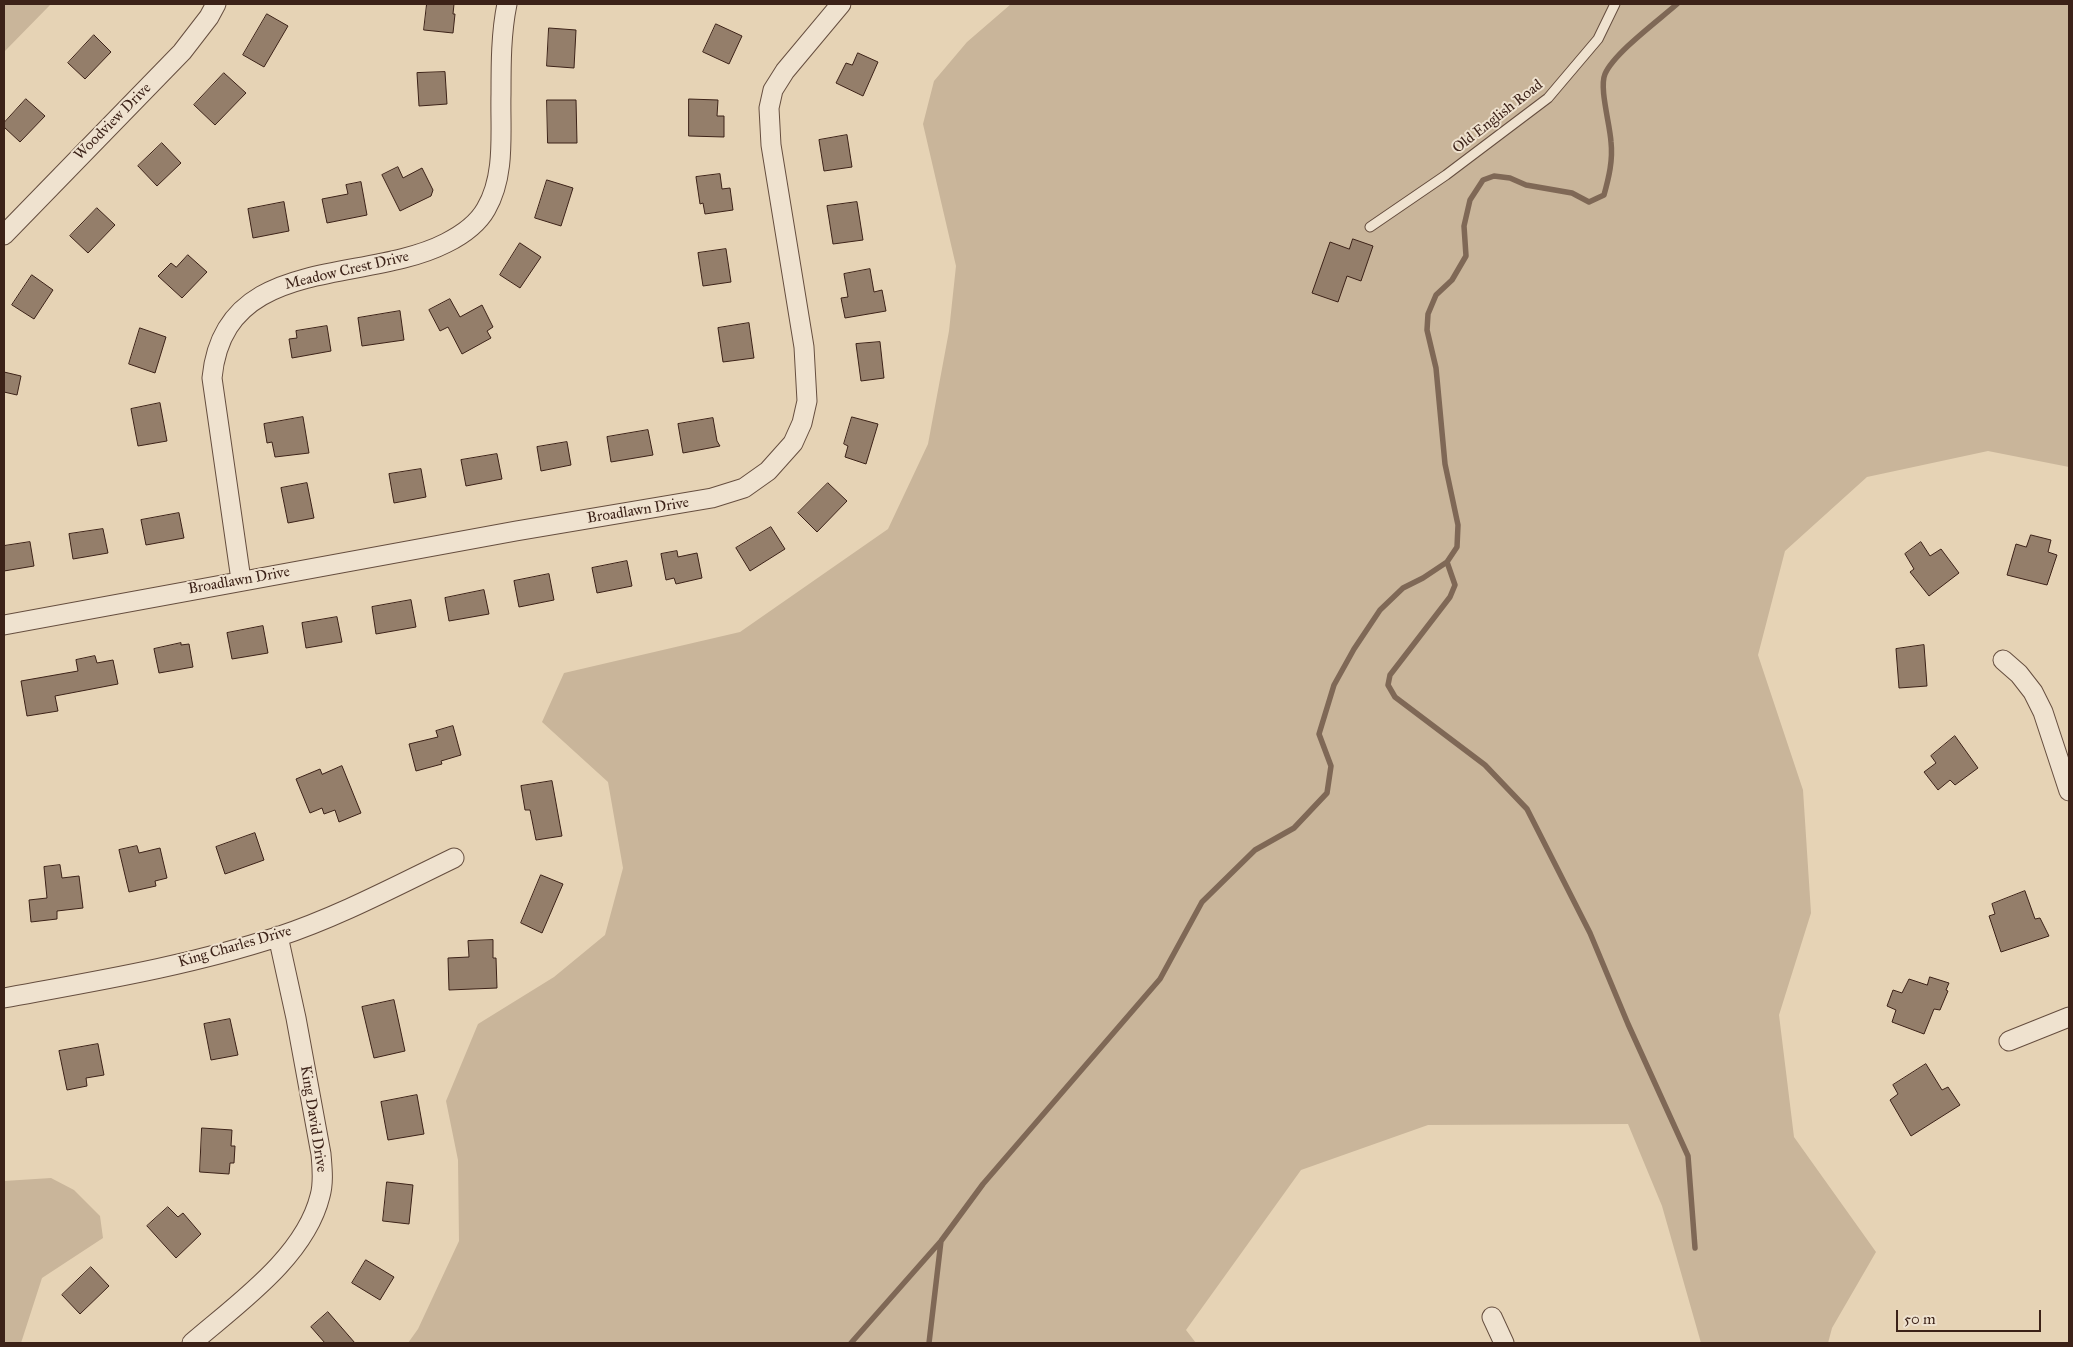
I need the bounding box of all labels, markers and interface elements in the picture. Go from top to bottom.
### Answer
street label: Old English Road [1449,76,1547,158]
street label: Woodview Drive [71,80,155,164]
street label: Meadow Crest Drive [283,248,411,294]
street label: Broadlawn Drive [586,494,690,528]
street label: Broadlawn Drive [187,563,291,599]
street label: King Charles Drive [176,922,294,972]
street label: King David Drive [296,1064,330,1174]
scale bar [1898,1300,2043,1332]
text: 50 m [1904,1310,1936,1328]

